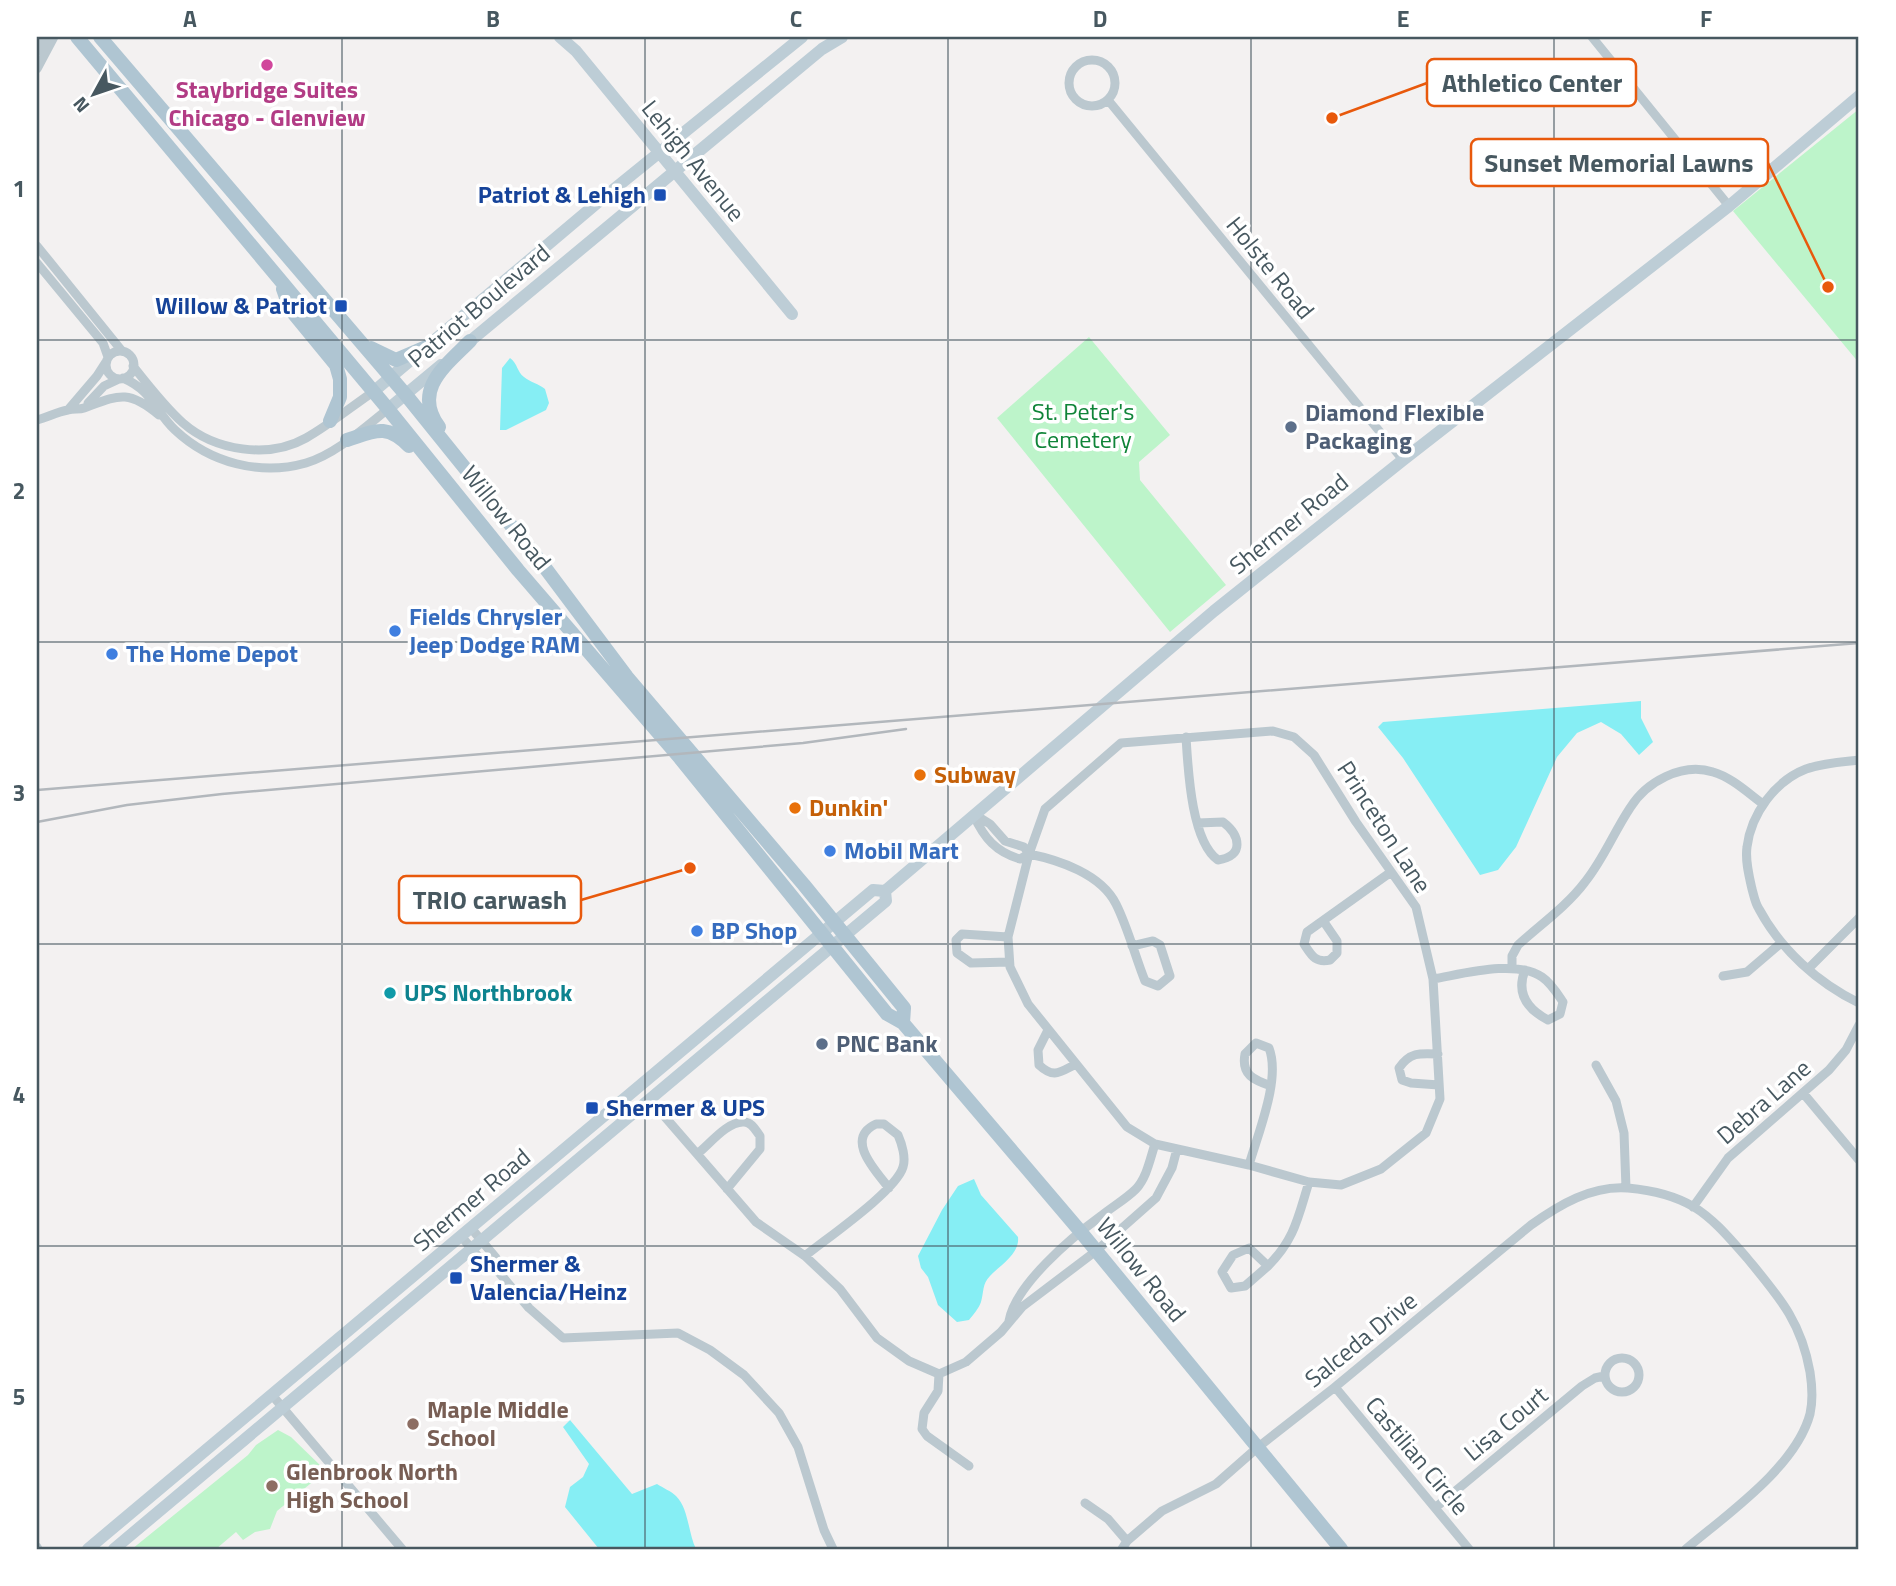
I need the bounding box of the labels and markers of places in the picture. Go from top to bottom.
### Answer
marker: Staybridge Suites Chicago - Glenview [259,57,275,73]
callout: Athletico Center [1427,59,1636,106]
place label: Staybridge Suites Chicago - Glenview [169,71,365,135]
callout: Sunset Memorial Lawns [1471,139,1768,186]
place label: Patriot & Lehigh [478,176,646,212]
marker: Patriot & Lehigh [652,187,668,203]
place label: Willow & Patriot [155,287,327,323]
marker: Willow & Patriot [333,298,349,314]
place label: Diamond Flexible Packaging [1305,394,1484,458]
marker: Diamond Flexible Packaging [1283,419,1299,435]
place label: Fields Chrysler Jeep Dodge RAM [409,598,580,662]
marker: Fields Chrysler Jeep Dodge RAM [387,623,403,639]
place label: The Home Depot [126,635,298,671]
marker: The Home Depot [104,646,120,662]
place label: Subway [934,756,1016,792]
marker: Subway [912,767,928,783]
place label: Dunkin' [809,789,888,825]
marker: Dunkin' [787,800,803,816]
place label: Mobil Mart [844,832,959,868]
marker: Mobil Mart [822,843,838,859]
callout: TRIO carwash [399,876,581,923]
place label: BP Shop [711,912,797,948]
marker: BP Shop [689,923,705,939]
place label: UPS Northbrook [404,974,573,1010]
marker: UPS Northbrook [382,985,398,1001]
place label: PNC Bank [836,1025,938,1061]
marker: PNC Bank [814,1036,830,1052]
place label: Shermer & UPS [606,1089,765,1125]
marker: Shermer & UPS [584,1100,600,1116]
place label: Shermer & Valencia/Heinz [470,1245,627,1309]
marker: Shermer & Valencia/Heinz [448,1270,464,1286]
place label: Maple Middle School [427,1391,569,1455]
marker: Maple Middle School [405,1416,421,1432]
place label: Glenbrook North High School [286,1453,458,1517]
marker: Glenbrook North High School [264,1478,280,1494]

